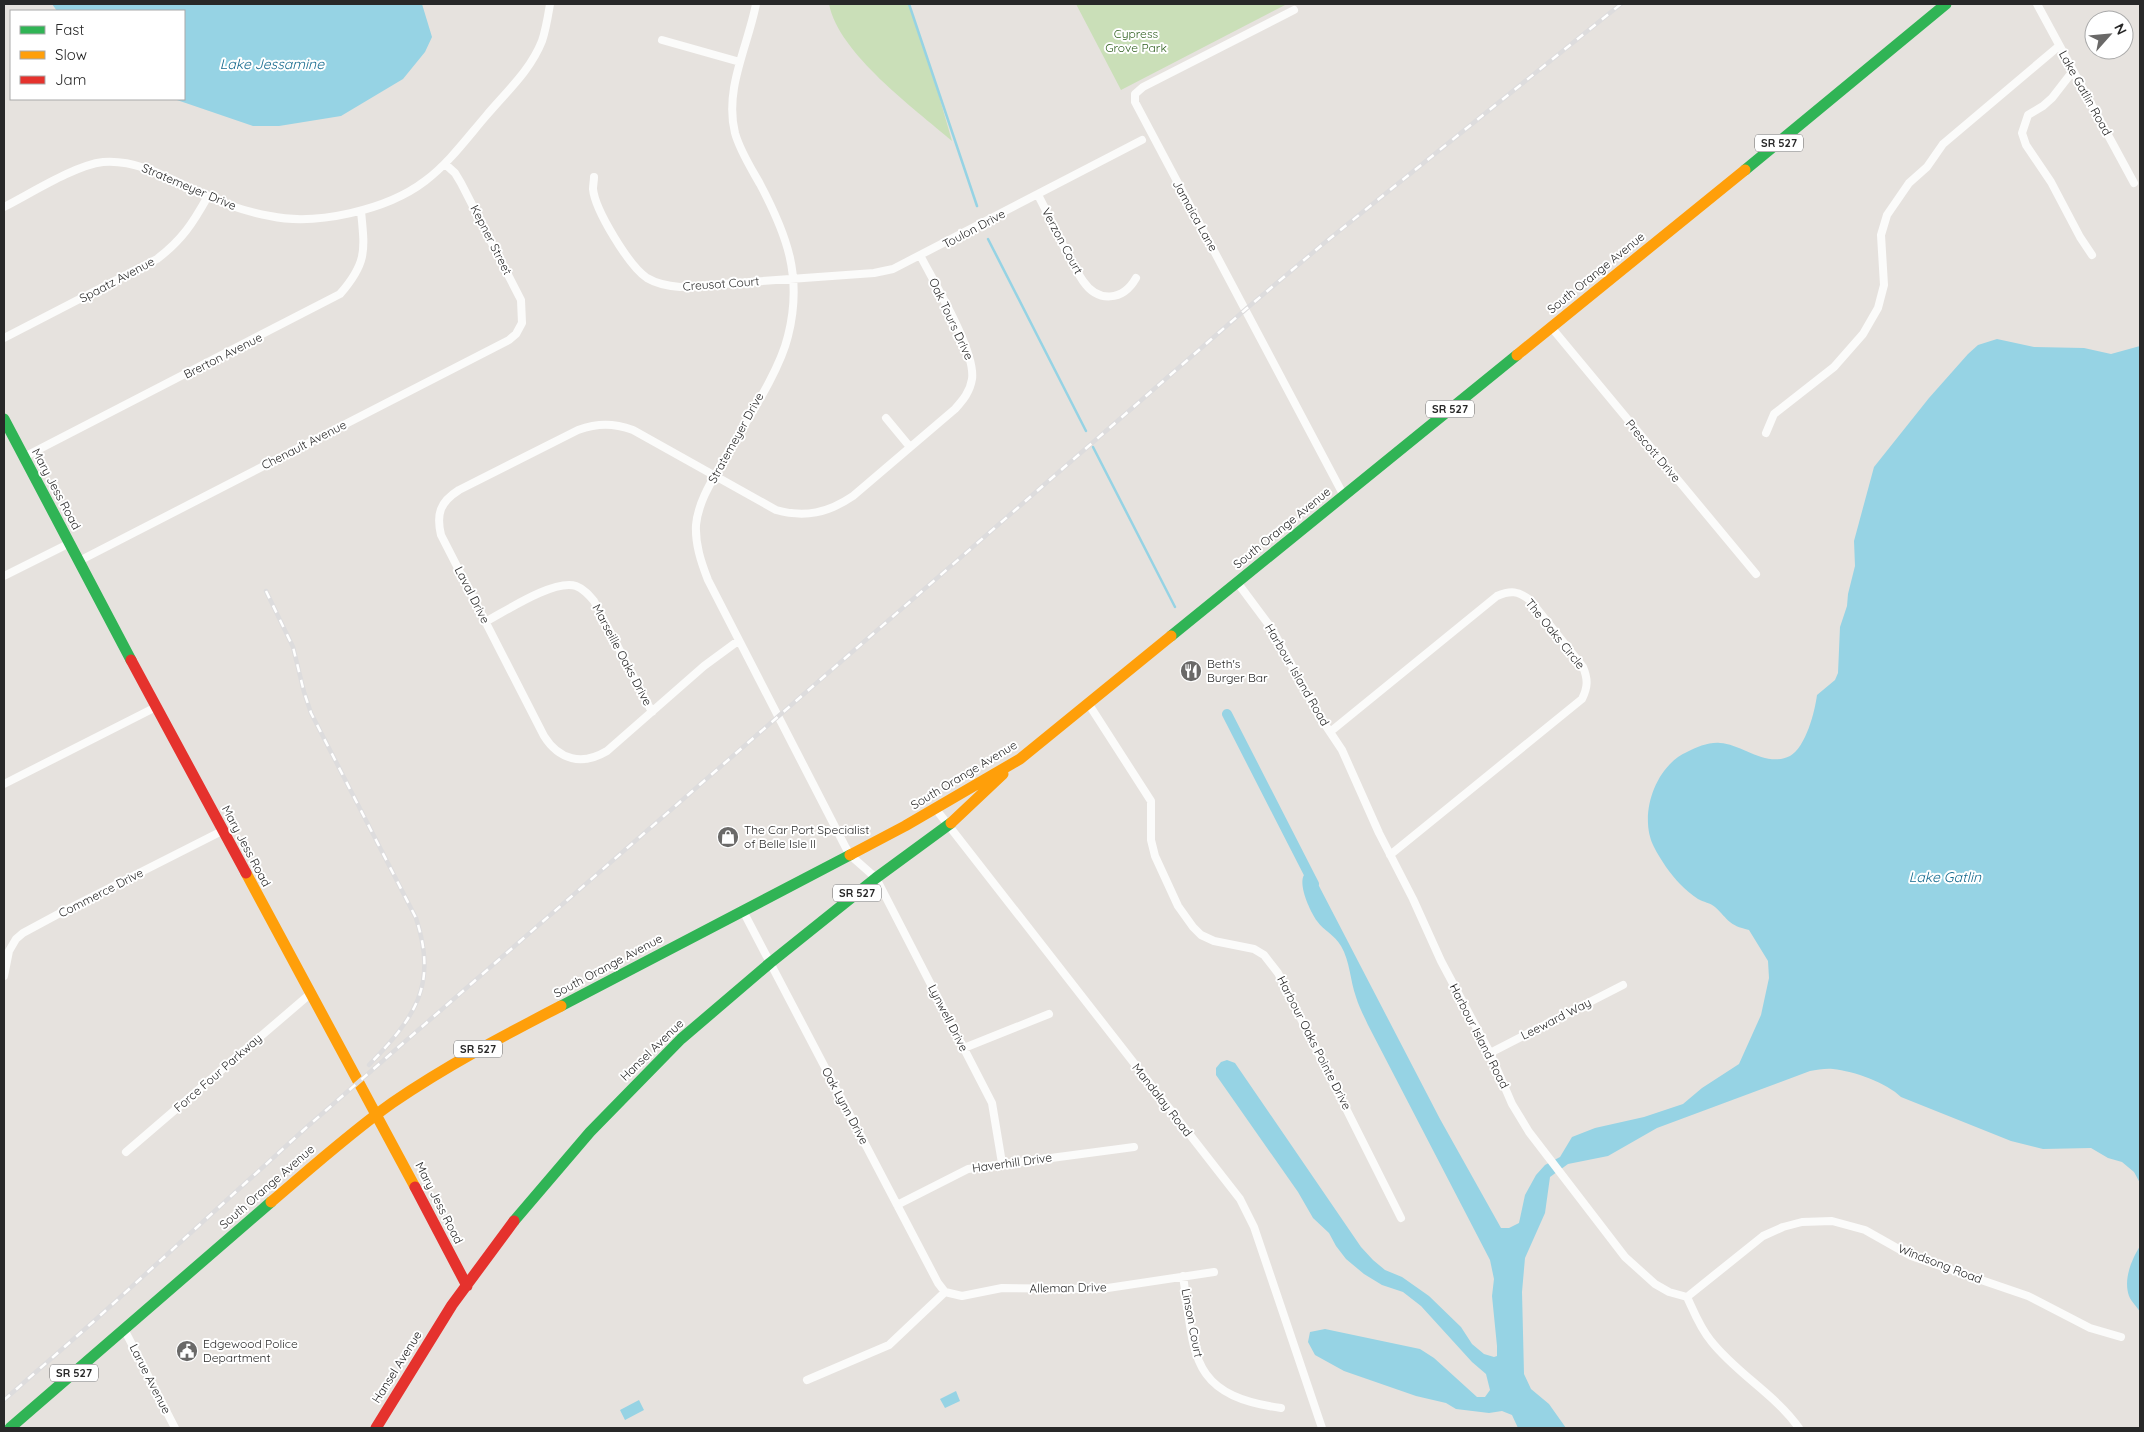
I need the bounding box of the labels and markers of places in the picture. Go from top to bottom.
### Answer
place label: Beth's Burger Bar [1207,656,1268,685]
restaurant icon: Beth's Burger Bar [1179,659,1203,683]
place label: The Car Port Specialist of Belle Isle ll [744,822,869,851]
shop icon: The Car Port Specialist of Belle Isle ll [716,825,740,849]
place label: Edgewood Police Department [203,1336,298,1365]
public building icon: Edgewood Police Department [175,1339,199,1363]

